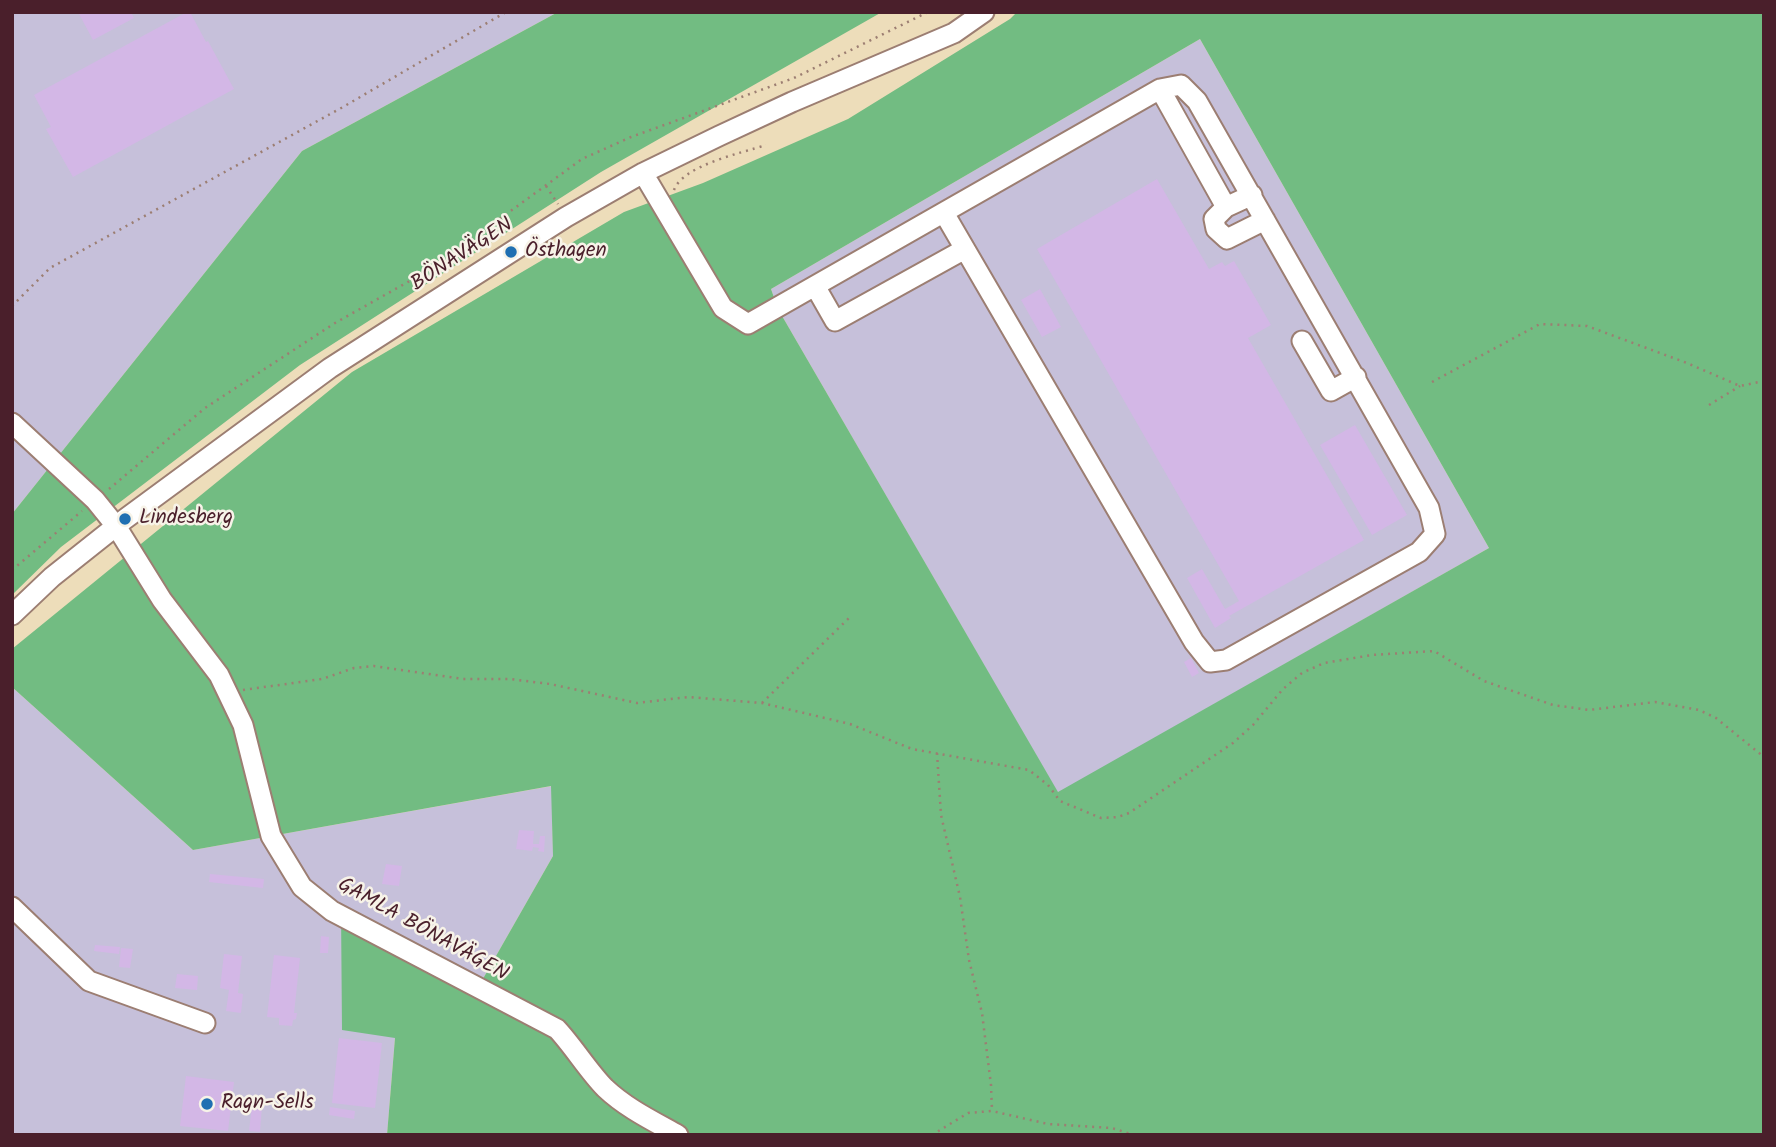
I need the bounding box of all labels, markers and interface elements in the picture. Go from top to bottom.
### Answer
street label: BÖNAVÄGEN [407,214,519,298]
place label: Östhagen [525,239,607,265]
marker: Östhagen [503,244,519,260]
place label: Lindesberg [139,506,233,532]
marker: Lindesberg [117,511,133,527]
street label: GAMLA BÖNAVÄGEN [332,874,512,988]
place label: Ragn-Sells [221,1091,314,1117]
marker: Ragn-Sells [199,1096,215,1112]

